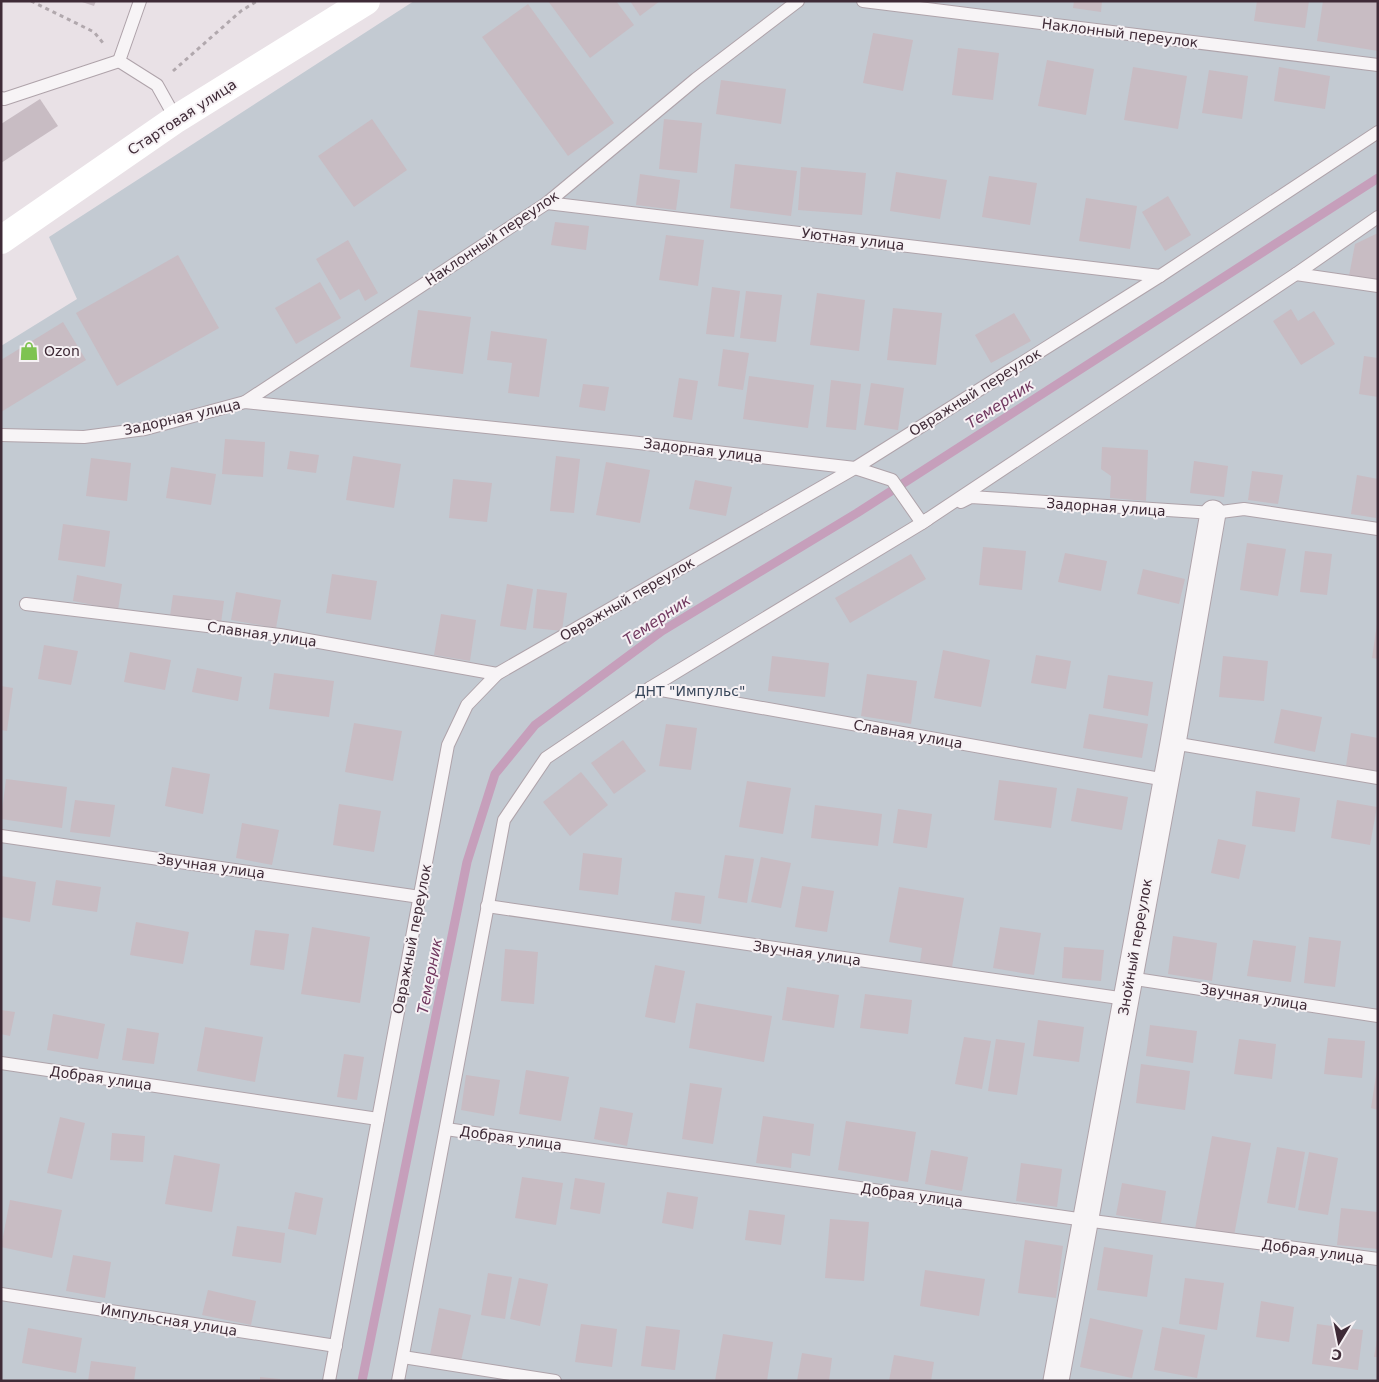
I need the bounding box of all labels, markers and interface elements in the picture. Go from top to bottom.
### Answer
street label: Наклонный переулок [1041,15,1199,51]
street label: Стартовая улица [125,76,239,158]
street label: Наклонный переулок [422,187,562,289]
street label: Уютная улица [801,225,905,253]
shop icon: Ozon [18,340,40,362]
place label: Ozon [44,343,80,359]
street label: Овражный переулок [906,345,1044,439]
water label: Темерник [963,375,1037,433]
street label: Задорная улица [122,396,242,438]
street label: Задорная улица [643,435,763,465]
street label: Задорная улица [1046,495,1166,519]
street label: Овражный переулок [557,554,697,644]
water label: Темерник [620,591,694,649]
street label: Славная улица [206,618,318,650]
park label: ДНТ "Импульс" [635,683,745,699]
street label: Славная улица [852,717,964,751]
street label: Звучная улица [156,851,266,881]
street label: Овражный переулок [390,863,434,1015]
street label: Знойный переулок [1115,877,1155,1017]
water label: Темерник [414,936,446,1016]
street label: Звучная улица [752,938,862,968]
street label: Звучная улица [1199,981,1309,1013]
street label: Добрая улица [49,1063,153,1093]
street label: Добрая улица [459,1123,563,1153]
street label: Добрая улица [860,1180,964,1210]
street label: Добрая улица [1261,1236,1365,1266]
street label: Импульсная улица [99,1301,239,1339]
north arrow [1314,1317,1364,1367]
text: С [1330,1346,1343,1364]

